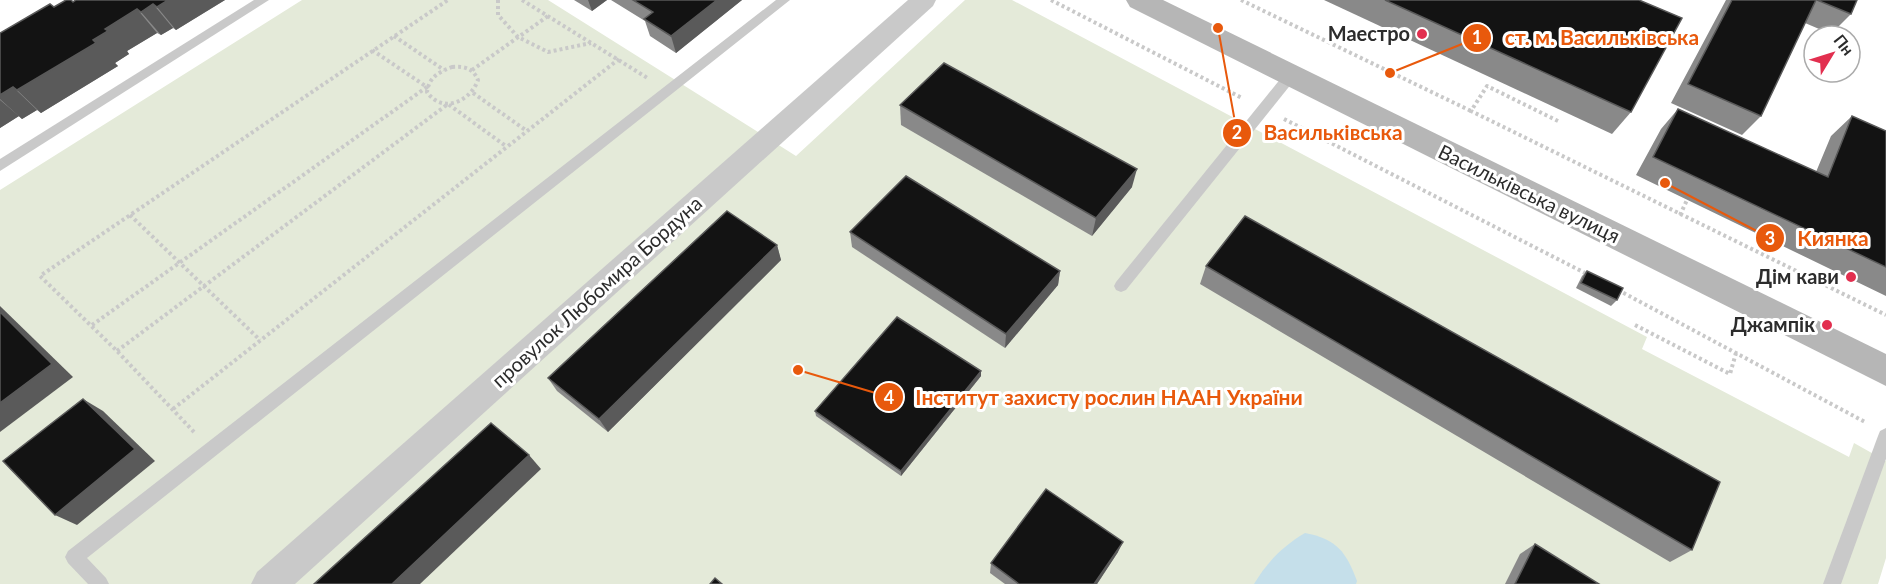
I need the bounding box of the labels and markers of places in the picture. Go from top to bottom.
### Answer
callout: ст. м. Васильківська [1462,18,1711,57]
place label: Маестро [1328,21,1410,45]
marker: Маестро [1415,27,1429,41]
callout: Васильківська [1222,113,1415,152]
callout: Киянка [1755,219,1881,258]
place label: Дім кави [1756,264,1839,288]
marker: Дім кави [1844,270,1858,284]
place label: Джампік [1731,312,1815,336]
marker: Джампік [1820,318,1834,332]
callout: Інститут захисту рослин НААН України [874,378,1315,417]

